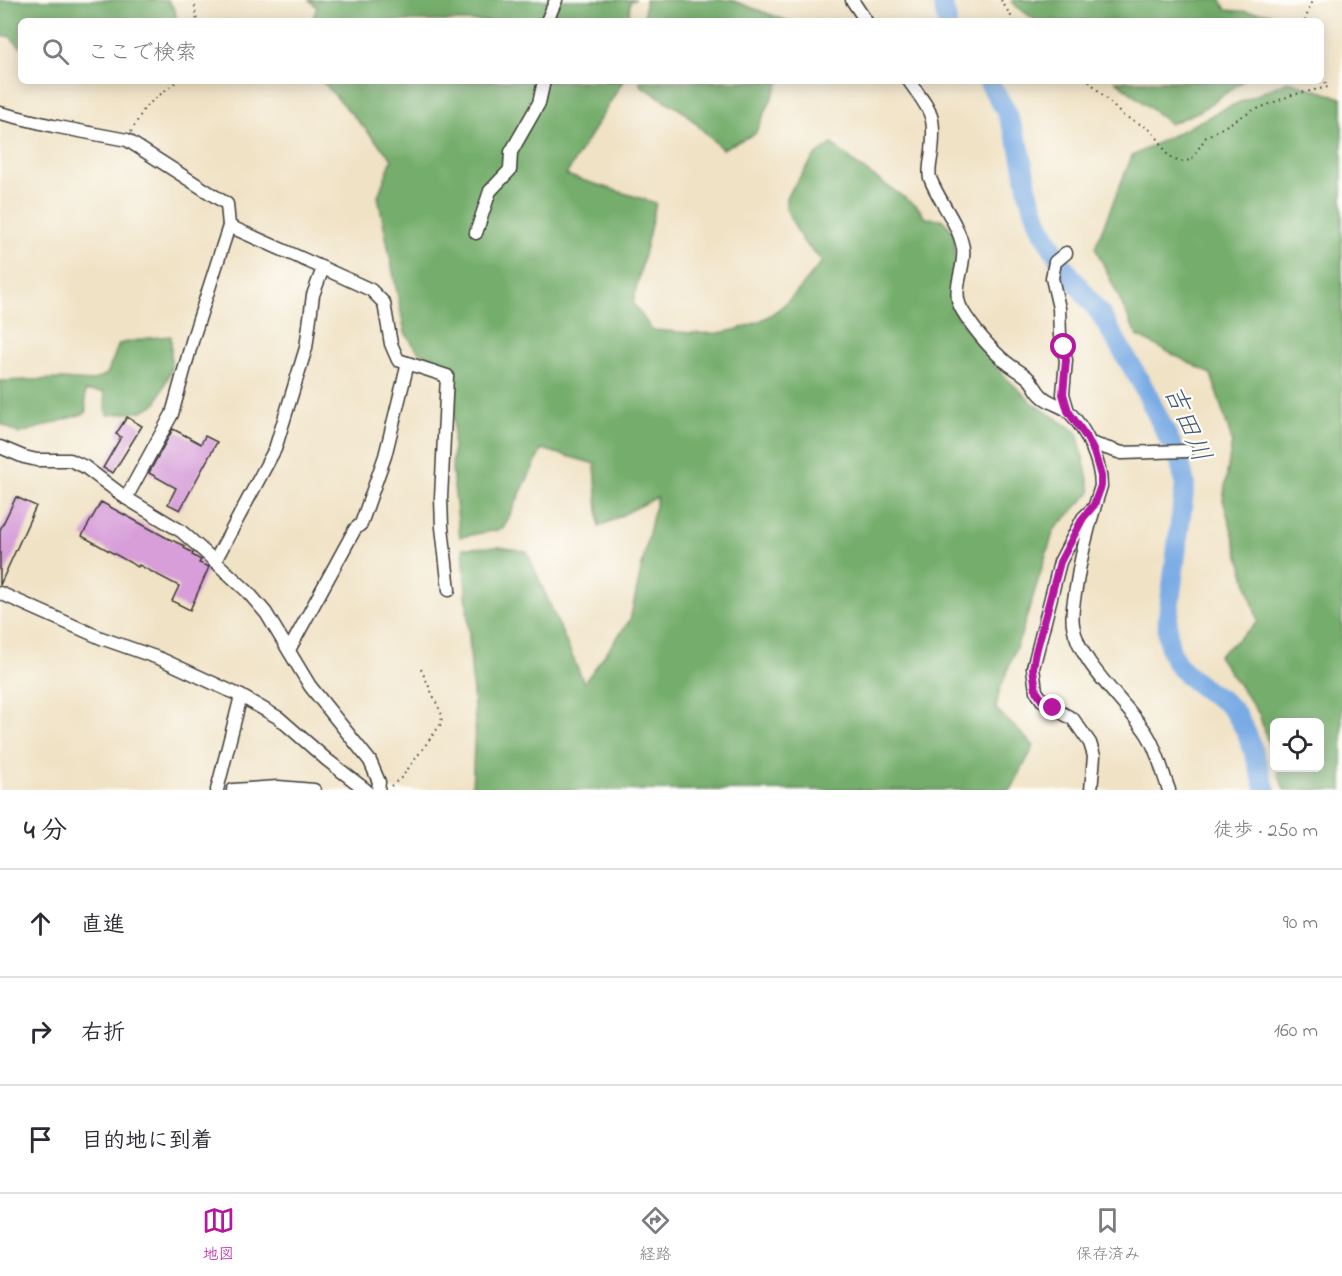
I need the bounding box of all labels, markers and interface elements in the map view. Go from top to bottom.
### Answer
search box [18,18,1324,84]
icon: search [39,35,72,68]
text: ここで検索 [87,38,197,70]
route start [1050,333,1076,359]
water label: 吉田川 [1152,379,1219,469]
route end [1039,694,1065,720]
map controls [1270,718,1324,772]
button: locate [1270,718,1324,772]
text: 4 分 [24,813,67,851]
text: 徒歩 · 250 m [1213,817,1318,846]
icon: ahead [24,907,57,940]
text: 90 m [1283,909,1318,938]
text: 直進 [81,910,125,942]
icon: right [24,1015,57,1048]
text: 160 m [1274,1017,1318,1046]
text: 右折 [81,1018,125,1050]
icon: arrive [24,1123,57,1156]
text: 目的地に到着 [81,1126,213,1158]
tab: 地図 [202,1204,235,1267]
tab: 経路 [639,1204,672,1267]
tab: 保存済み [1076,1204,1140,1267]

